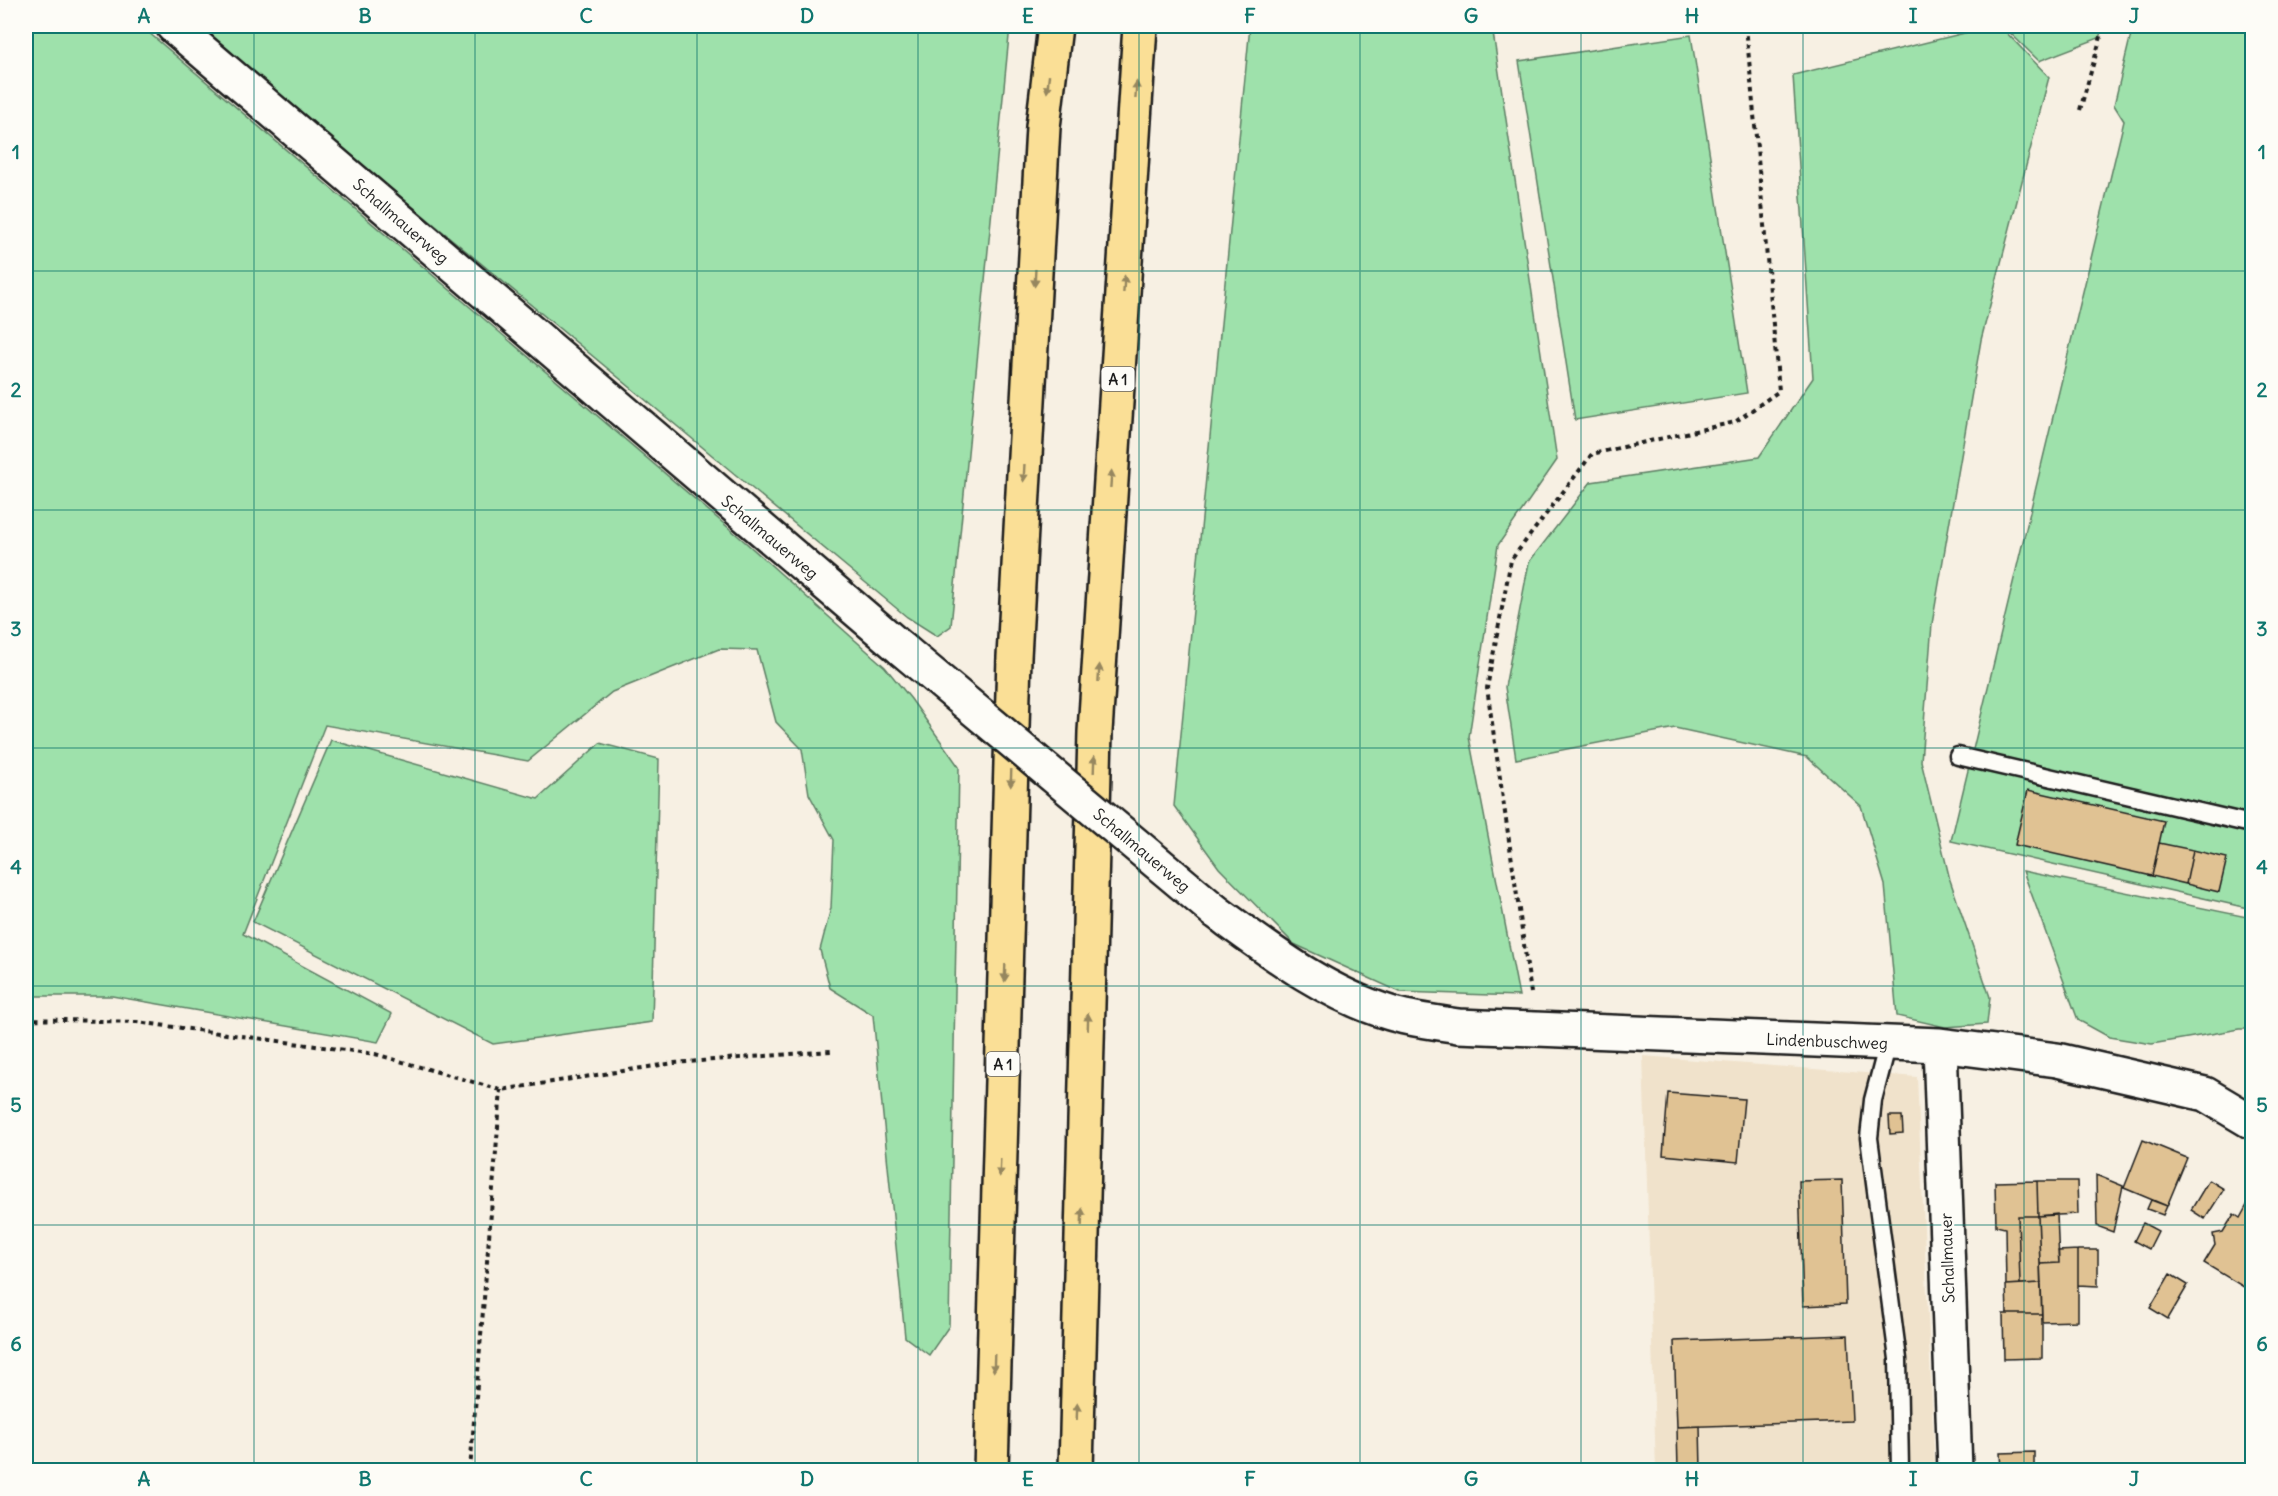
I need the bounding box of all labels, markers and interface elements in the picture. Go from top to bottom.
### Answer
text: A [138,3,151,28]
text: B [358,3,372,28]
text: C [579,3,593,28]
text: D [800,3,814,28]
text: E [1022,3,1034,28]
text: F [1244,3,1256,28]
text: G [1464,3,1478,28]
text: H [1685,3,1699,28]
text: I [1909,3,1918,28]
text: J [2129,3,2140,28]
one-way arrow [1044,74,1053,93]
one-way arrow [1132,80,1141,99]
text: 1 [12,139,20,164]
text: 1 [2258,139,2266,164]
street label: Schallmauerweg [349,174,453,268]
one-way arrow [1030,269,1040,288]
one-way arrow [1119,275,1128,294]
road number: A 1 [1102,367,1134,391]
text: 2 [11,377,22,402]
text: 2 [2257,377,2268,402]
one-way arrow [1020,463,1029,482]
one-way arrow [1107,469,1116,488]
street label: Schallmauerweg [718,491,822,583]
text: 3 [10,616,22,641]
text: 3 [2256,616,2268,641]
one-way arrow [1094,664,1104,683]
one-way arrow [1090,755,1099,774]
one-way arrow [1006,769,1015,788]
street label: Schallmauerweg [1090,804,1194,896]
text: 4 [10,854,22,879]
text: 4 [2256,854,2268,879]
one-way arrow [1000,964,1010,983]
one-way arrow [1083,1013,1092,1032]
street label: Lindenbuschweg [1766,1029,1888,1053]
road number: A 1 [986,1052,1020,1076]
text: 5 [10,1092,22,1117]
text: 5 [2256,1092,2268,1117]
one-way arrow [995,1159,1004,1178]
one-way arrow [1078,1208,1087,1227]
street label: Schallmauer [1935,1212,1959,1303]
text: 6 [10,1331,22,1356]
text: 6 [2256,1331,2268,1356]
one-way arrow [989,1354,999,1373]
one-way arrow [1073,1403,1082,1422]
text: A [138,1466,151,1491]
text: B [358,1466,372,1491]
text: C [579,1466,593,1491]
text: D [800,1466,814,1491]
text: E [1022,1466,1034,1491]
text: F [1244,1466,1256,1491]
text: G [1464,1466,1478,1491]
text: H [1685,1466,1699,1491]
text: I [1909,1466,1918,1491]
text: J [2129,1466,2140,1491]

